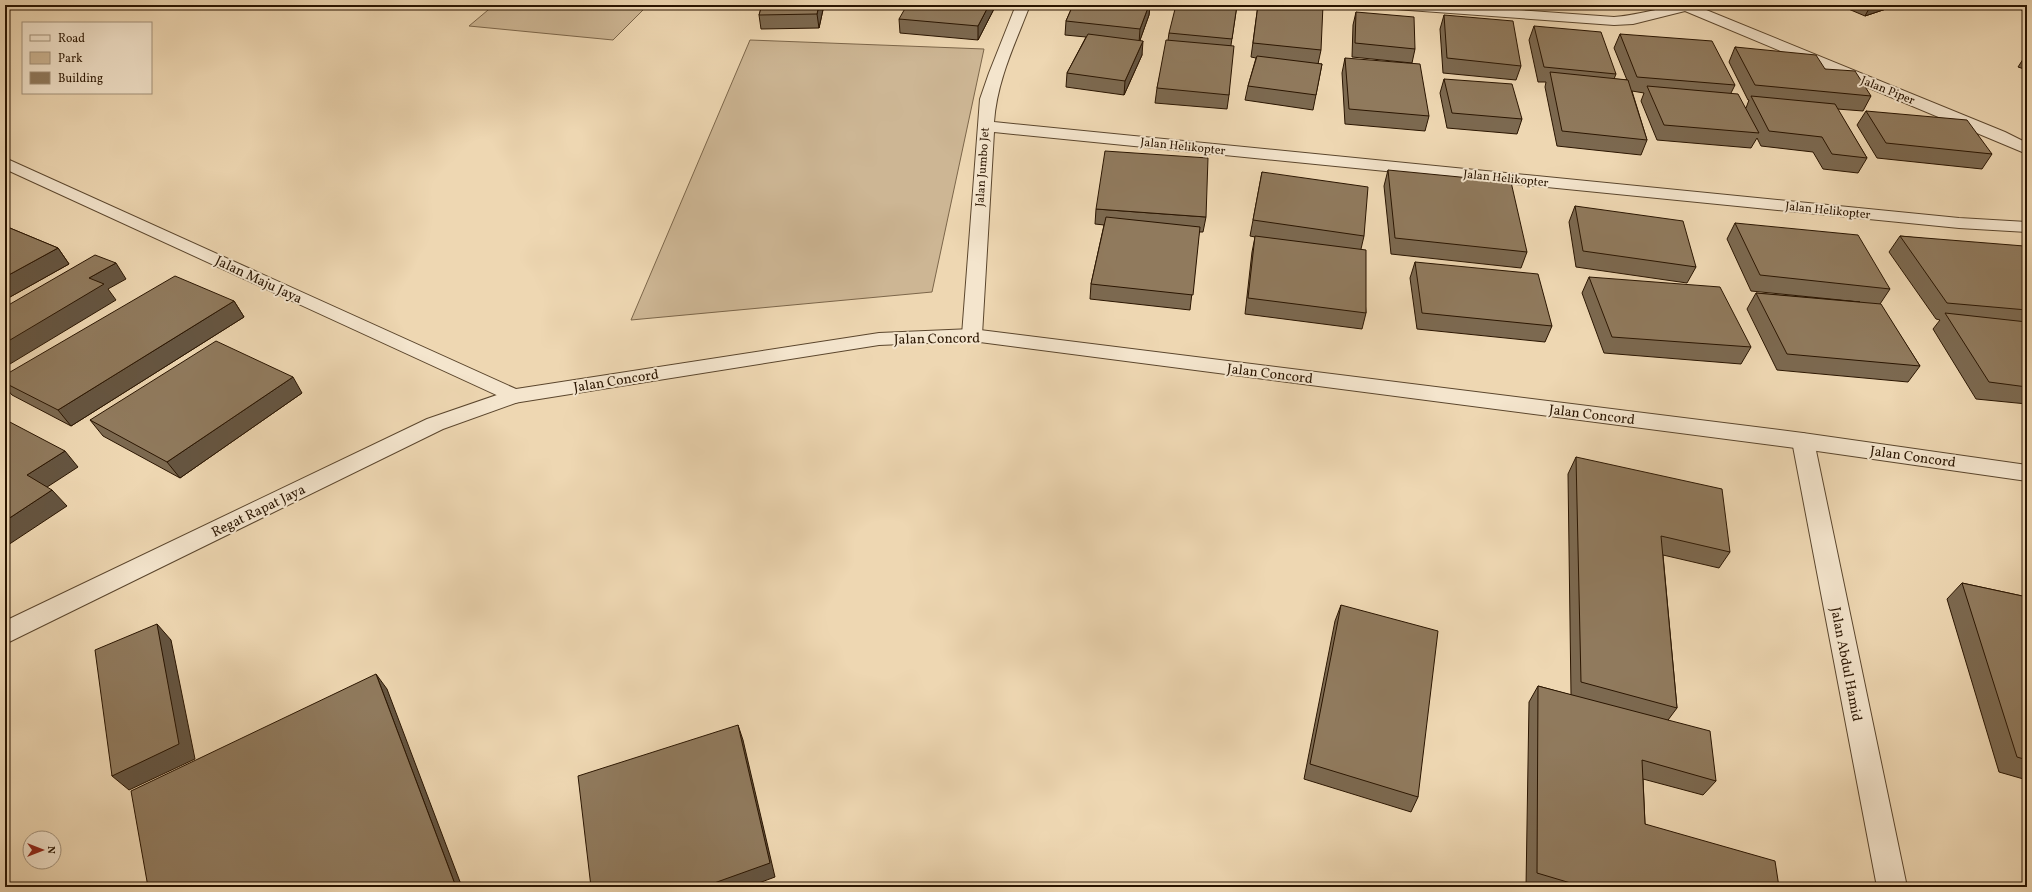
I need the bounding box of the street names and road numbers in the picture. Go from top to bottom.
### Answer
street label: Jalan Piper [1858,73,1917,109]
street label: Jalan Jumbo Jet [972,127,994,207]
street label: Jalan Helikopter [1140,135,1226,159]
street label: Jalan Helikopter [1463,167,1549,191]
street label: Jalan Helikopter [1785,199,1871,223]
street label: Jalan Maju Jaya [212,252,305,309]
street label: Jalan Concord [894,329,980,350]
street label: Jalan Concord [1226,360,1314,389]
street label: Jalan Concord [572,365,660,398]
street label: Jalan Concord [1548,401,1636,430]
street label: Jalan Concord [1869,442,1957,473]
street label: Regat Rapat Jaya [209,480,309,542]
street label: Jalan Abdul Hamid [1825,605,1866,723]

